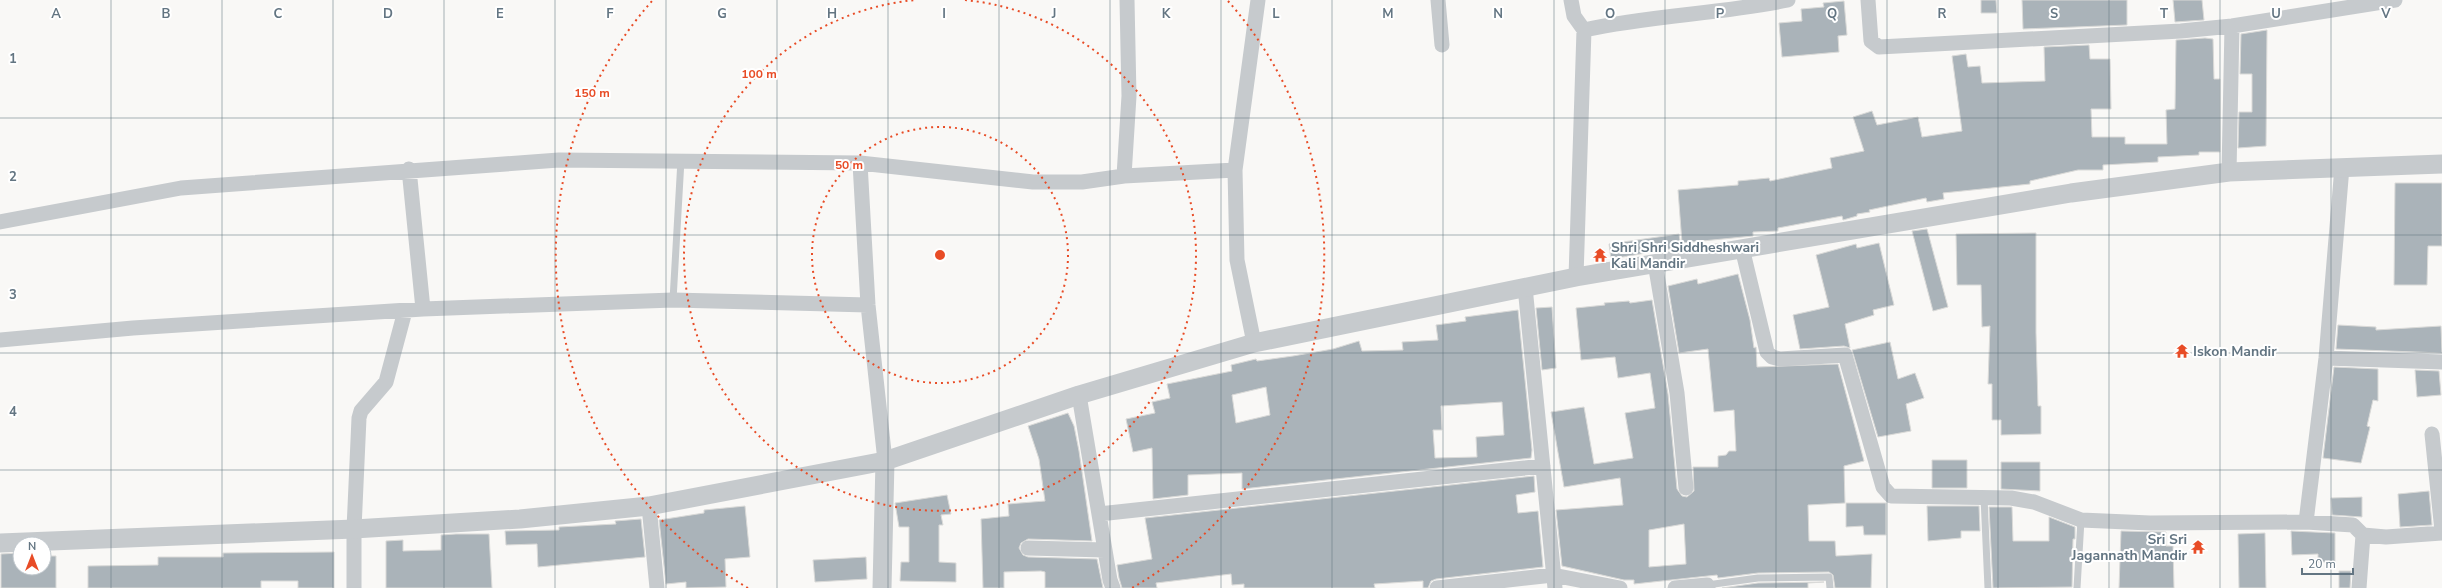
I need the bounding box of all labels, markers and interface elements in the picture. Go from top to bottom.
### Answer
text: A [51,5,61,23]
text: B [162,5,171,23]
text: C [274,5,283,23]
text: D [383,5,393,23]
text: E [496,5,504,23]
text: F [606,5,614,23]
text: G [717,5,727,23]
text: H [827,5,837,23]
text: I [942,5,946,23]
text: J [1051,5,1056,23]
text: K [1162,5,1171,23]
text: L [1272,5,1280,23]
text: M [1382,5,1394,23]
text: N [1493,5,1503,23]
text: O [1605,5,1615,23]
text: P [1716,5,1725,23]
text: Q [1827,5,1837,23]
text: R [1938,5,1947,23]
text: S [2050,5,2058,23]
text: T [2160,5,2169,23]
text: U [2271,5,2281,23]
text: V [2380,5,2391,23]
text: 1 [9,50,17,68]
text: 100 m [741,66,777,82]
text: 150 m [574,85,610,101]
text: 50 m [835,157,863,173]
text: 2 [9,168,17,186]
place label: Shri Shri Siddheshwari Kali Mandir [1611,238,1759,273]
temple icon: Shri Shri Siddheshwari Kali Mandir [1592,247,1608,263]
centre of rings [933,248,947,262]
text: 3 [9,286,17,304]
place label: Iskon Mandir [2193,342,2277,361]
temple icon: Iskon Mandir [2174,343,2190,359]
text: 4 [9,403,17,421]
place label: Sri Sri Jagannath Mandir [2070,530,2188,565]
north arrow [12,536,52,576]
text: N [28,539,36,554]
temple icon: Sri Sri Jagannath Mandir [2190,539,2206,555]
scale bar [2302,550,2353,576]
text: 20 m [2308,556,2336,572]

